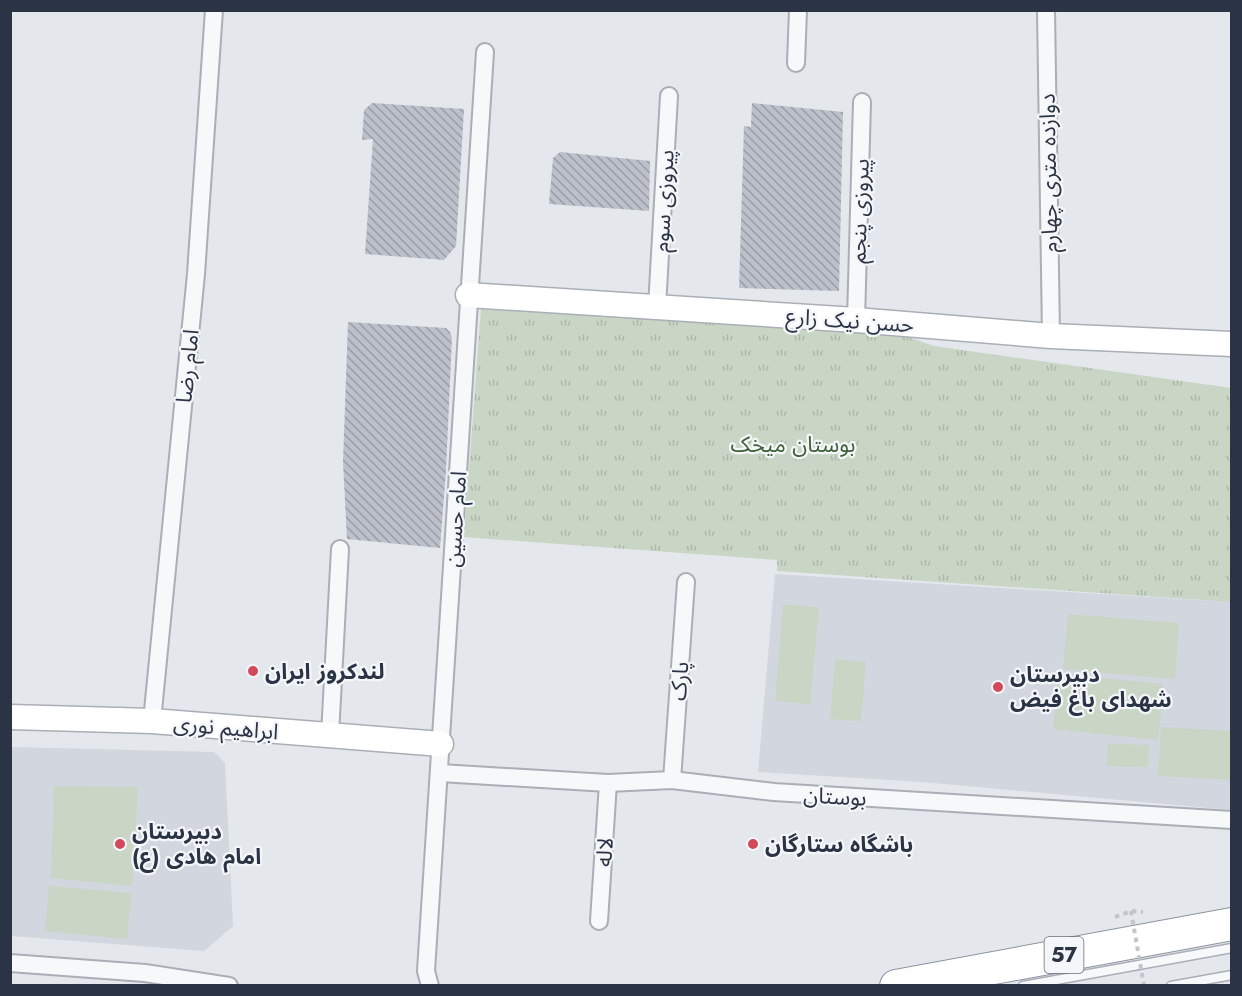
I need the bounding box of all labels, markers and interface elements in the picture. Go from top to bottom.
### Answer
street label: دوازده متری چهارم [1031,93,1066,253]
street label: پیروزی سوم [644,149,683,253]
street label: پیروزی پنجم [841,158,878,264]
street label: حسن نیک زارع [785,300,915,341]
street label: امام رضا [167,327,208,405]
park label: بوستان میخک [730,428,856,460]
street label: امام حسین [436,470,475,568]
place label: لندکروز ایران [265,655,385,687]
place label: دبیرستان شهدای باغ فیض [1010,658,1172,716]
street label: پارک [662,660,696,702]
marker: لندکروز ایران [246,664,260,678]
marker: دبیرستان شهدای باغ فیض [991,680,1005,694]
street label: ابراهیم نوری [172,706,280,749]
street label: بوستان [803,778,867,814]
place label: دبیرستان امام هادی (ع) [132,815,261,873]
place label: باشگاه ستارگان [765,828,913,860]
street label: لاله [587,836,621,868]
marker: دبیرستان امام هادی (ع) [113,837,127,851]
marker: باشگاه ستارگان [746,837,760,851]
road number: 57 [1044,937,1084,973]

